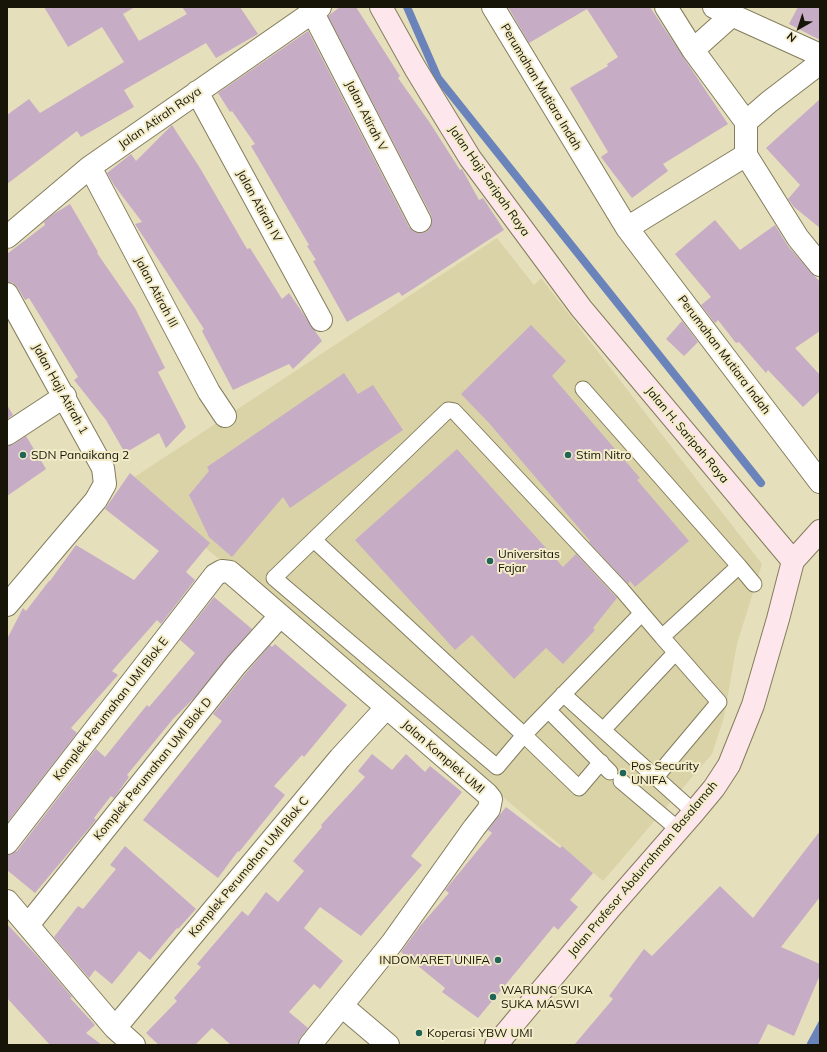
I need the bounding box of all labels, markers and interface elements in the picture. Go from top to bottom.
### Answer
north arrow [779,8,819,48]
street label: Perumahan Mutiara Indah [497,21,585,153]
text: N [784,29,799,45]
street label: Jalan Atirah V [342,78,390,154]
street label: Jalan Atirah Raya [116,84,204,152]
street label: Jalan Haji Saripah Raya [445,123,533,239]
street label: Jalan Atirah IV [233,167,285,245]
street label: Jalan Atirah III [131,254,181,330]
street label: Perumahan Mutiara Indah [675,293,773,417]
street label: Jalan Haji Atirah 1 [29,341,91,437]
street label: Jalan H. Saripah Raya [642,384,732,486]
place label: SDN Panaikang 2 [31,448,129,462]
place label: Stim Nitro [576,448,631,462]
marker: SDN Panaikang 2 [18,450,28,460]
marker: Stim Nitro [563,450,573,460]
place label: Universitas Fajar [498,547,560,575]
marker: Universitas Fajar [485,556,495,566]
street label: Komplek Perumahan UMI Blok E [51,635,171,783]
street label: Komplek Perumahan UMI Blok D [91,695,215,843]
street label: Jalan Komplek UMI [399,717,487,797]
place label: Pos Security UNIFA [631,759,699,787]
marker: Pos Security UNIFA [618,768,628,778]
street label: Jalan Profesor Abdurrahman Basalamah [565,778,721,960]
street label: Komplek Perumahan UMI Blok C [186,794,312,940]
place label: INDOMARET UNIFA [379,953,490,967]
marker: INDOMARET UNIFA [493,955,503,965]
place label: WARUNG SUKA SUKA MASWI [501,983,593,1011]
marker: WARUNG SUKA SUKA MASWI [488,992,498,1002]
place label: Koperasi YBW UMI [427,1026,533,1040]
marker: Koperasi YBW UMI [414,1028,424,1038]

